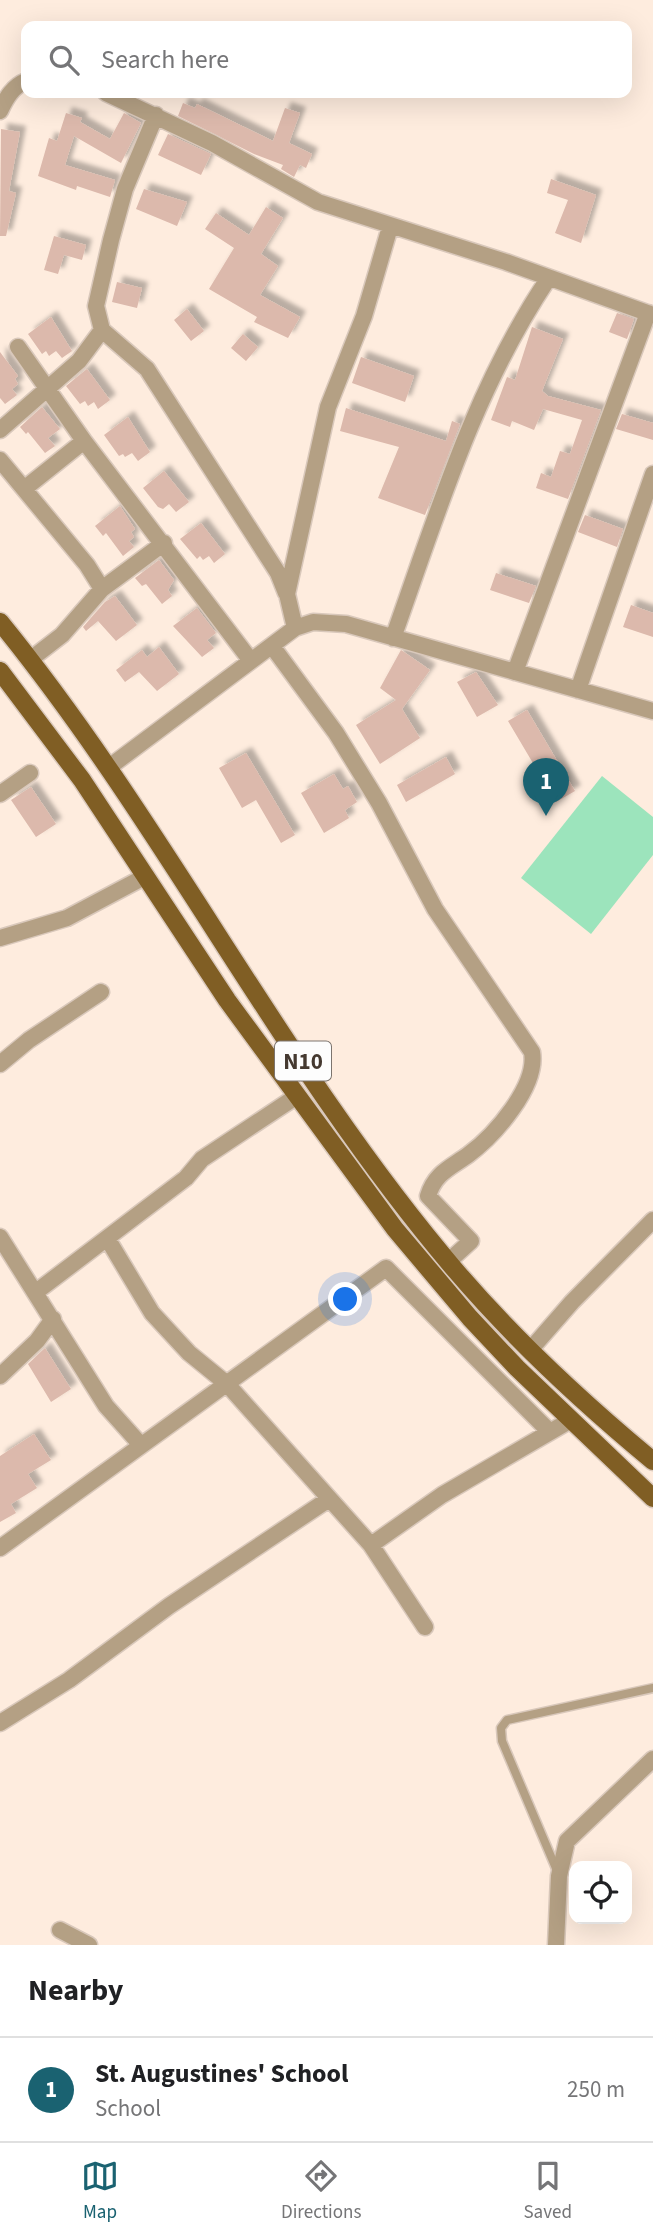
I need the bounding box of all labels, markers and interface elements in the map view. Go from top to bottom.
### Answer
search box [21,21,632,98]
icon: search [45,41,83,79]
text: Search here [101,41,229,78]
pin: 1 [523,758,569,816]
road number: N10 [275,1042,331,1080]
your location [328,1282,362,1316]
map controls [569,1861,632,1924]
button: locate [569,1861,632,1924]
text: Nearby [28,1969,123,2012]
text: St. Augustines' School [95,2055,348,2092]
text: 1 [45,2073,57,2106]
text: 250 m [567,2073,625,2106]
text: School [95,2092,161,2125]
tab: Map [81,2157,119,2226]
tab: Directions [281,2157,361,2226]
tab: Saved [523,2157,572,2226]

